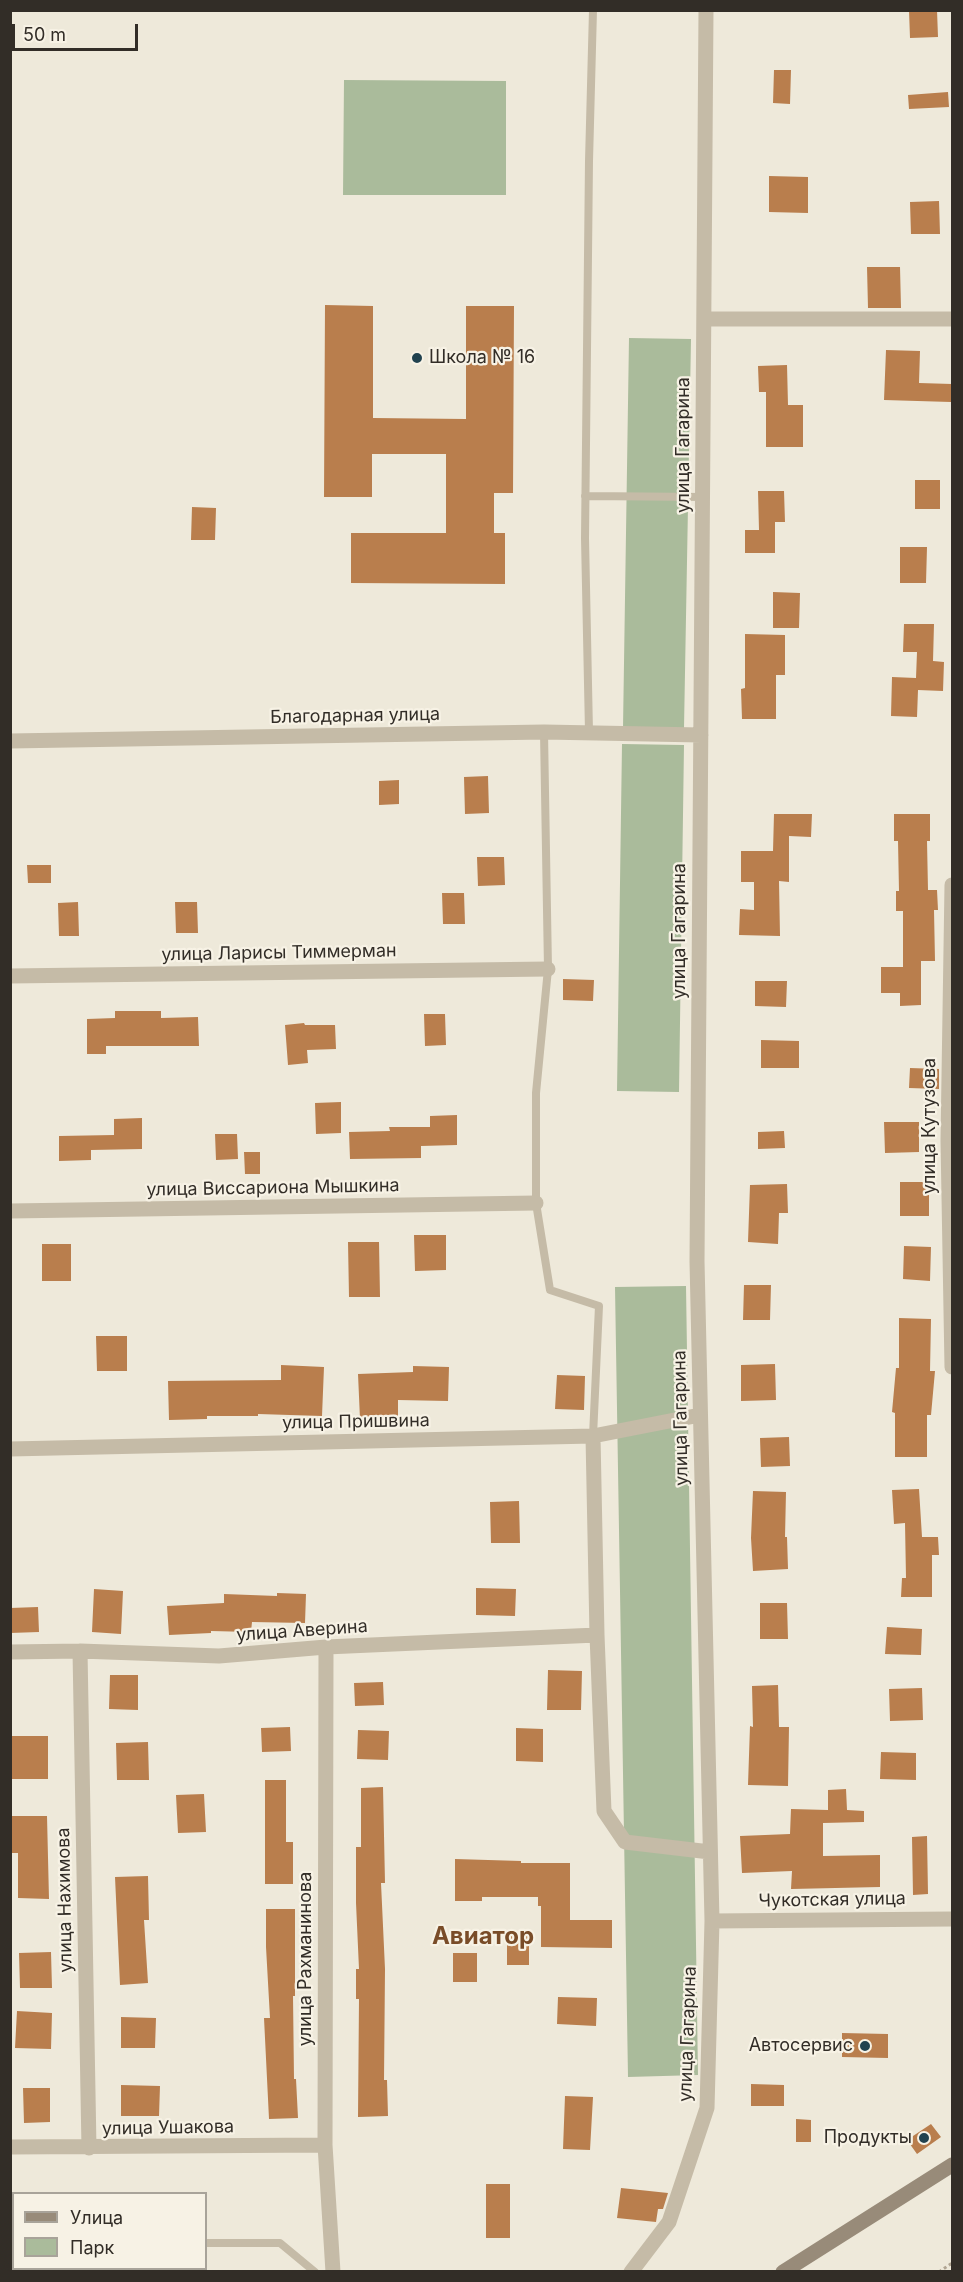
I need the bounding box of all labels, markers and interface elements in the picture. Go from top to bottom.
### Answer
scale bar [15,12,141,50]
text: 50 m [23,24,66,45]
place label: Школа № 16 [429,347,535,369]
marker: Школа № 16 [410,351,424,365]
street label: улица Гагарина [673,377,695,513]
street label: Благодарная улица [270,704,440,728]
street label: улица Гагарина [669,863,691,999]
street label: улица Ларисы Тиммерман [161,940,397,966]
street label: улица Кутузова [919,1058,941,1194]
street label: улица Виссариона Мышкина [146,1175,400,1201]
street label: улица Гагарина [669,1350,693,1486]
street label: улица Пришвина [282,1410,430,1434]
street label: улица Аверина [236,1616,368,1646]
street label: улица Нахимова [53,1827,77,1973]
street label: улица Рахманинова [295,1872,317,2046]
street label: Чукотская улица [758,1888,906,1912]
district label: Авиатор [432,1923,534,1951]
street label: улица Гагарина [675,1966,701,2102]
place label: Автосервис [749,2035,853,2057]
marker: Автосервис [858,2039,872,2053]
street label: улица Ушакова [102,2116,234,2140]
place label: Продукты [824,2127,912,2149]
marker: Продукты [917,2131,931,2145]
legend [12,2192,207,2270]
text: Улица [70,2207,123,2228]
text: Парк [70,2237,114,2258]

